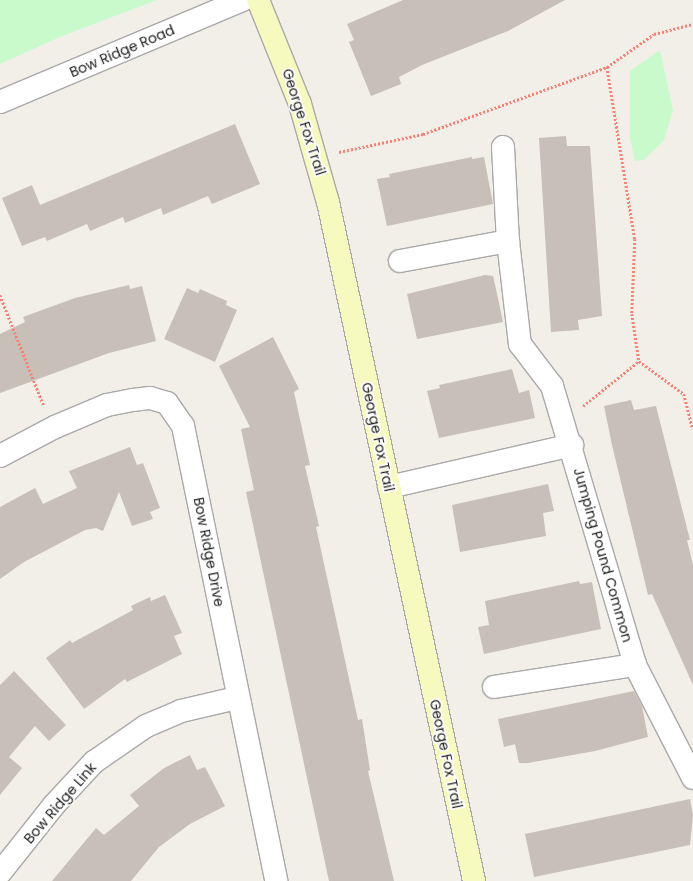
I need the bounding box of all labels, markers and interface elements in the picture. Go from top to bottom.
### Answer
street label: Bow Ridge Road [67,21,177,81]
street label: George Fox Trail [279,67,329,177]
street label: George Fox Trail [358,381,398,493]
street label: Jumping Pound Common [570,466,636,644]
street label: Bow Ridge Drive [190,496,228,608]
street label: George Fox Trail [426,698,466,810]
street label: Bow Ridge Link [20,759,100,847]

